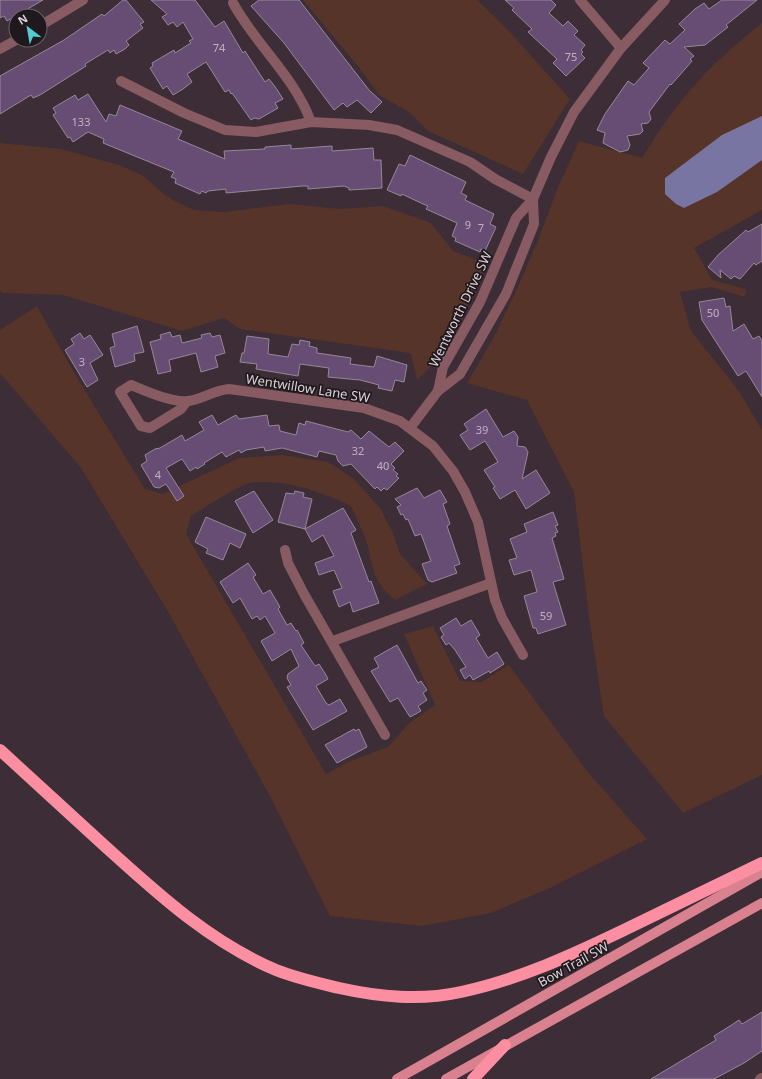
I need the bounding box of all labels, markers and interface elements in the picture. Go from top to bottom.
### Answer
north arrow [8,8,48,48]
text: N [15,10,30,28]
house number: 74 [213,40,226,55]
house number: 75 [565,49,577,64]
house number: 133 [72,114,90,129]
house number: 9 [465,217,471,232]
house number: 7 [478,220,484,235]
street label: Wentworth Drive SW [424,248,496,370]
house number: 50 [707,305,719,320]
house number: 3 [79,354,85,369]
street label: Wentwillow Lane SW [245,369,371,407]
house number: 39 [476,422,488,437]
house number: 32 [352,443,364,458]
house number: 40 [377,458,389,473]
house number: 4 [155,467,162,482]
house number: 59 [540,608,552,623]
street label: Bow Trail SW [535,937,611,991]

